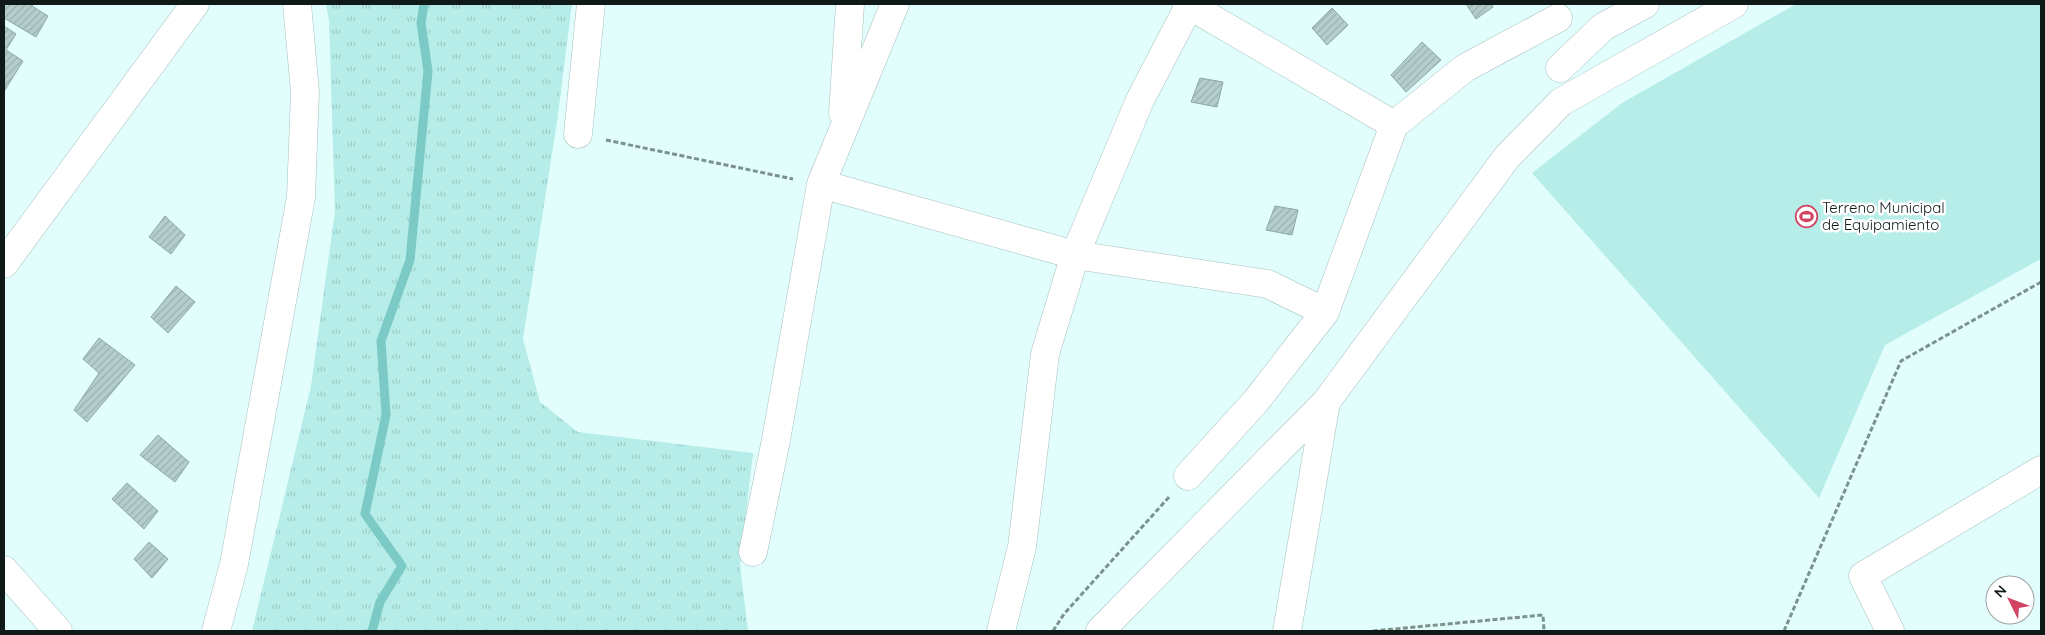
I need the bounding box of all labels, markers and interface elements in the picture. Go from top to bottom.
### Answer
place label: Terreno Municipal de Equipamiento [1822,198,1945,234]
sports icon: Terreno Municipal de Equipamiento [1794,204,1818,228]
north arrow [1985,575,2035,625]
text: N [1990,581,2010,601]

